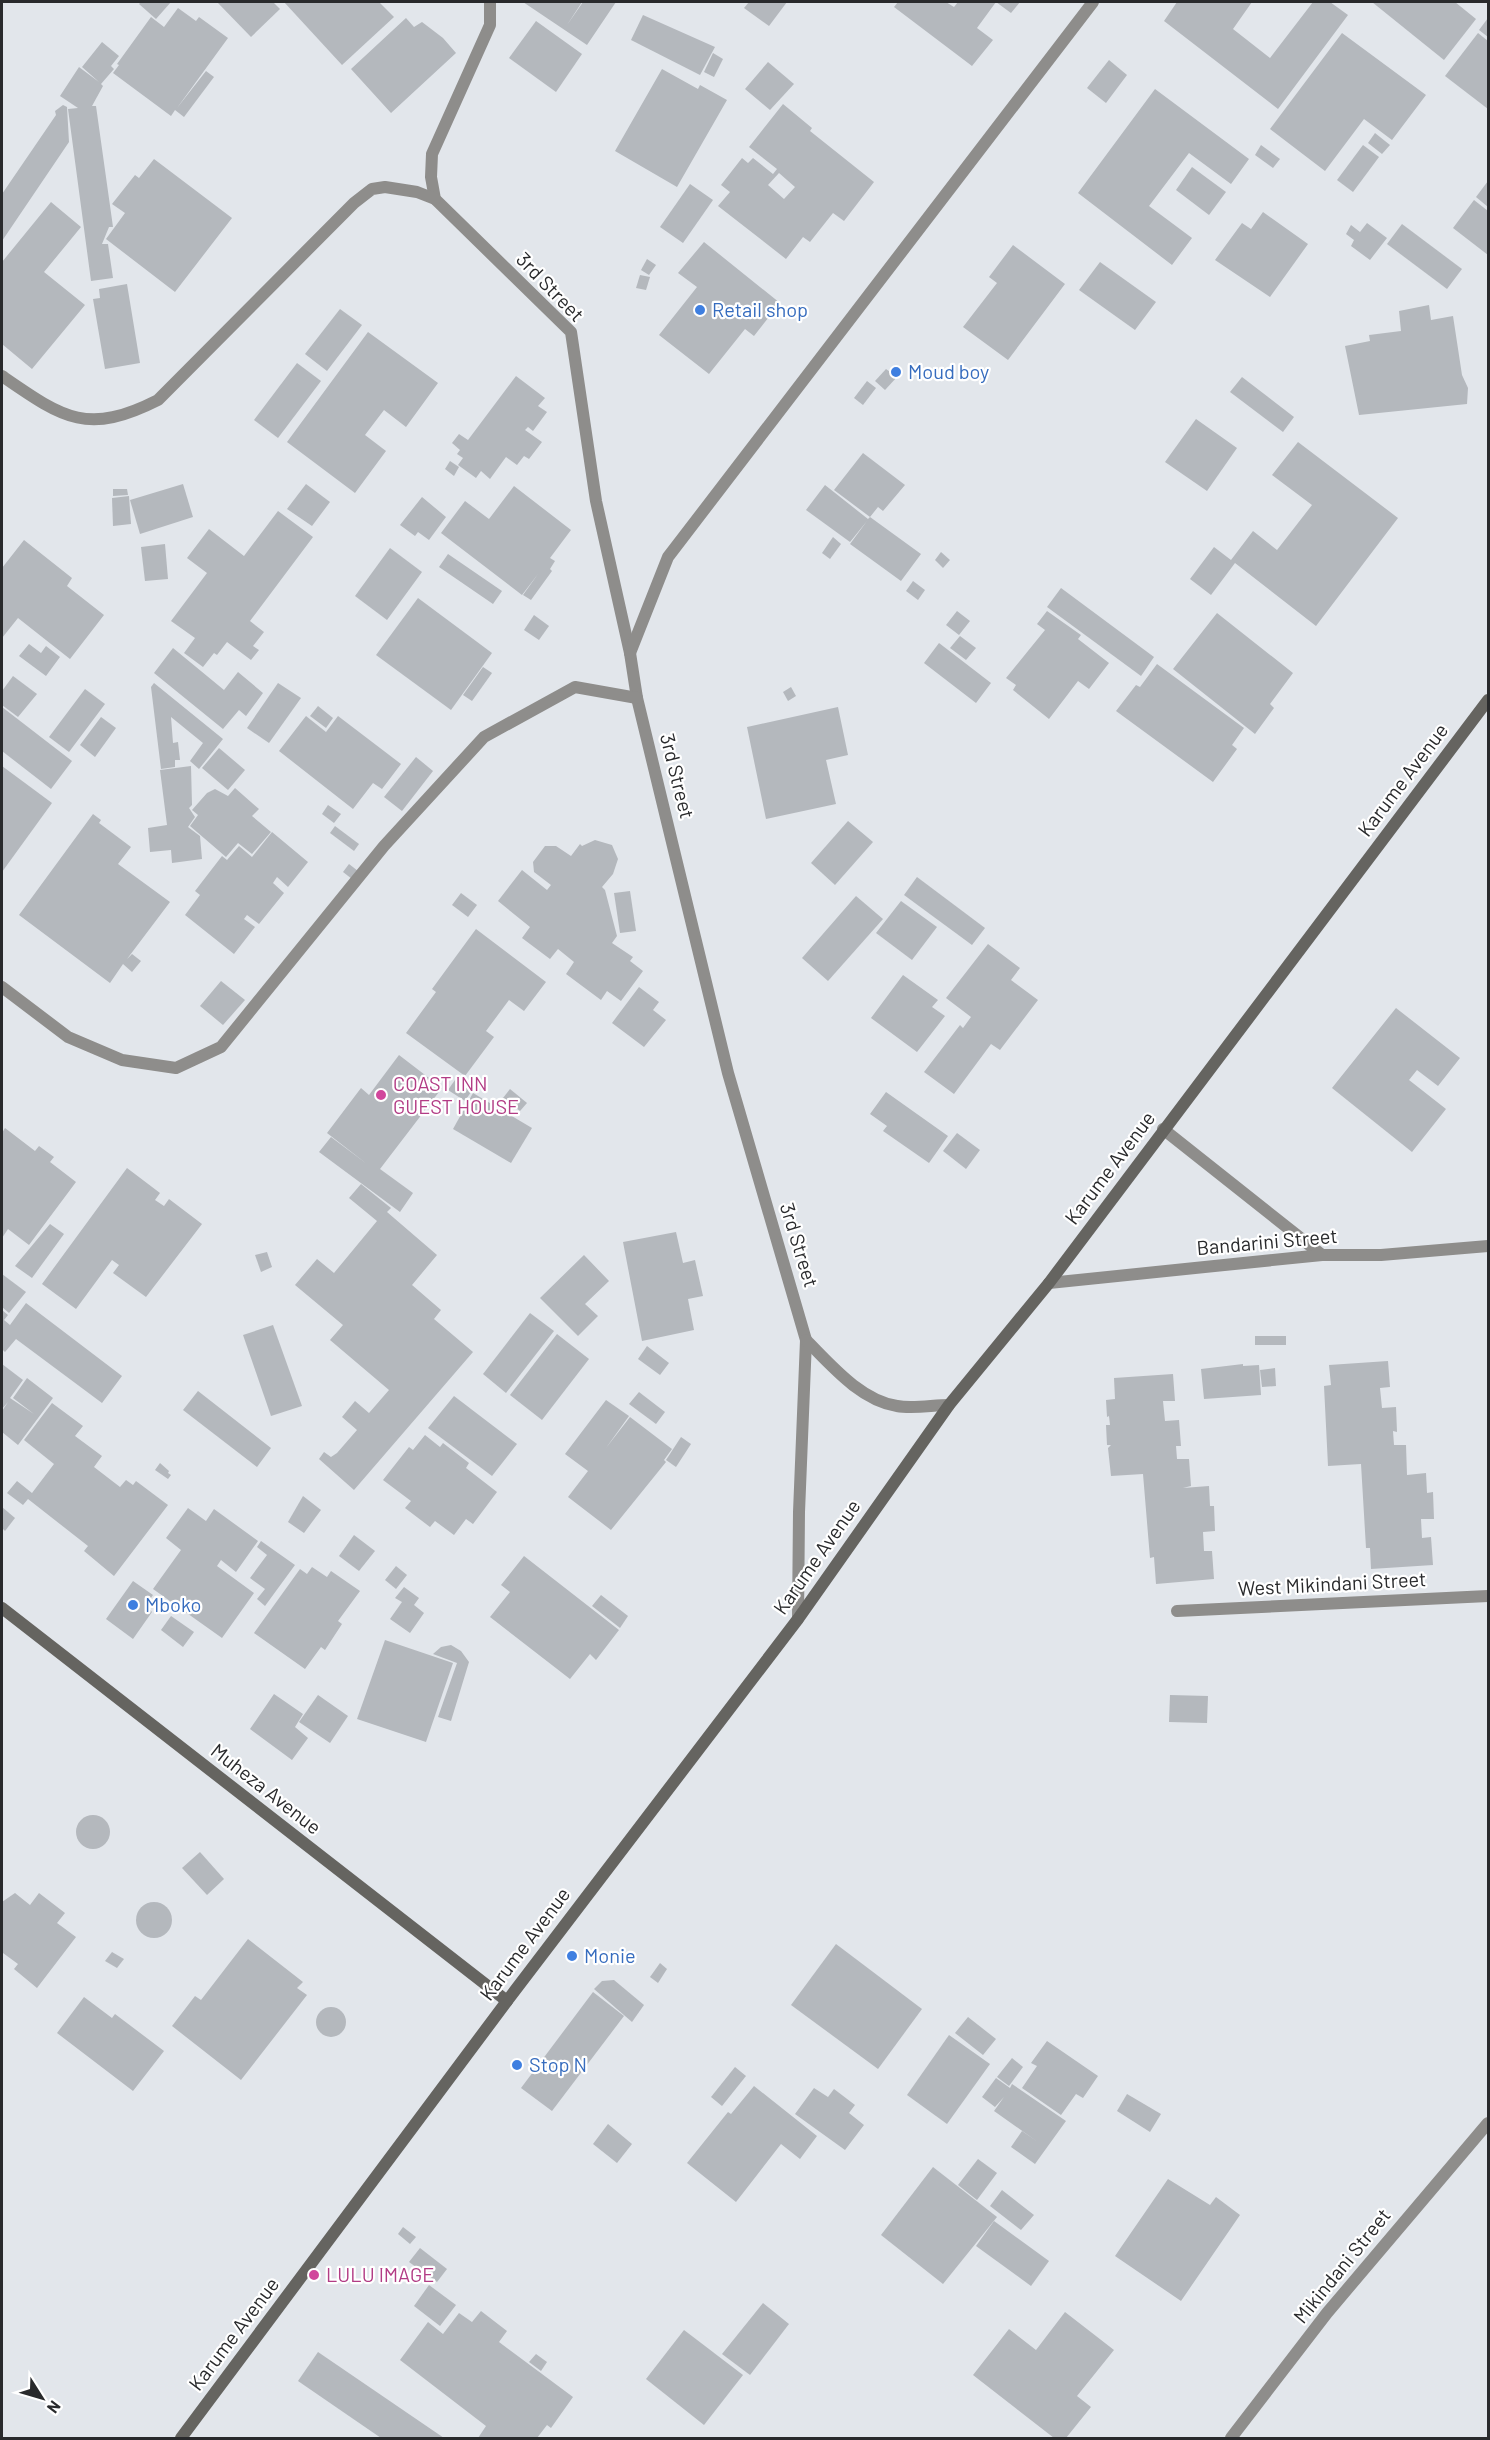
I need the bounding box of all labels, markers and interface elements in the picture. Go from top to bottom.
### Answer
street label: 3rd Street [512,247,590,326]
place label: Retail shop [712,297,808,321]
marker: Retail shop [693,303,707,317]
place label: Moud boy [908,359,989,383]
marker: Moud boy [889,365,903,379]
street label: Karume Avenue [1352,718,1452,841]
street label: 3rd Street [656,731,700,821]
place label: COAST INN GUEST HOUSE [393,1071,519,1118]
marker: COAST INN GUEST HOUSE [374,1088,388,1102]
street label: Karume Avenue [1059,1106,1159,1229]
street label: 3rd Street [776,1200,824,1290]
street label: Bandarini Street [1195,1223,1338,1259]
street label: Karume Avenue [768,1494,865,1619]
street label: West Mikindani Street [1237,1566,1427,1600]
place label: Mboko [145,1592,202,1616]
marker: Mboko [126,1598,140,1612]
street label: Muheza Avenue [207,1738,326,1839]
street label: Karume Avenue [474,1882,574,2005]
place label: Monie [584,1943,636,1967]
marker: Monie [565,1949,579,1963]
place label: Stop N [529,2052,587,2076]
marker: Stop N [510,2058,524,2072]
street label: Mikindani Street [1288,2203,1395,2328]
place label: LULU IMAGE [326,2262,434,2286]
marker: LULU IMAGE [307,2268,321,2282]
street label: Karume Avenue [183,2272,283,2395]
north arrow [12,2368,72,2428]
text: N [44,2397,65,2417]

